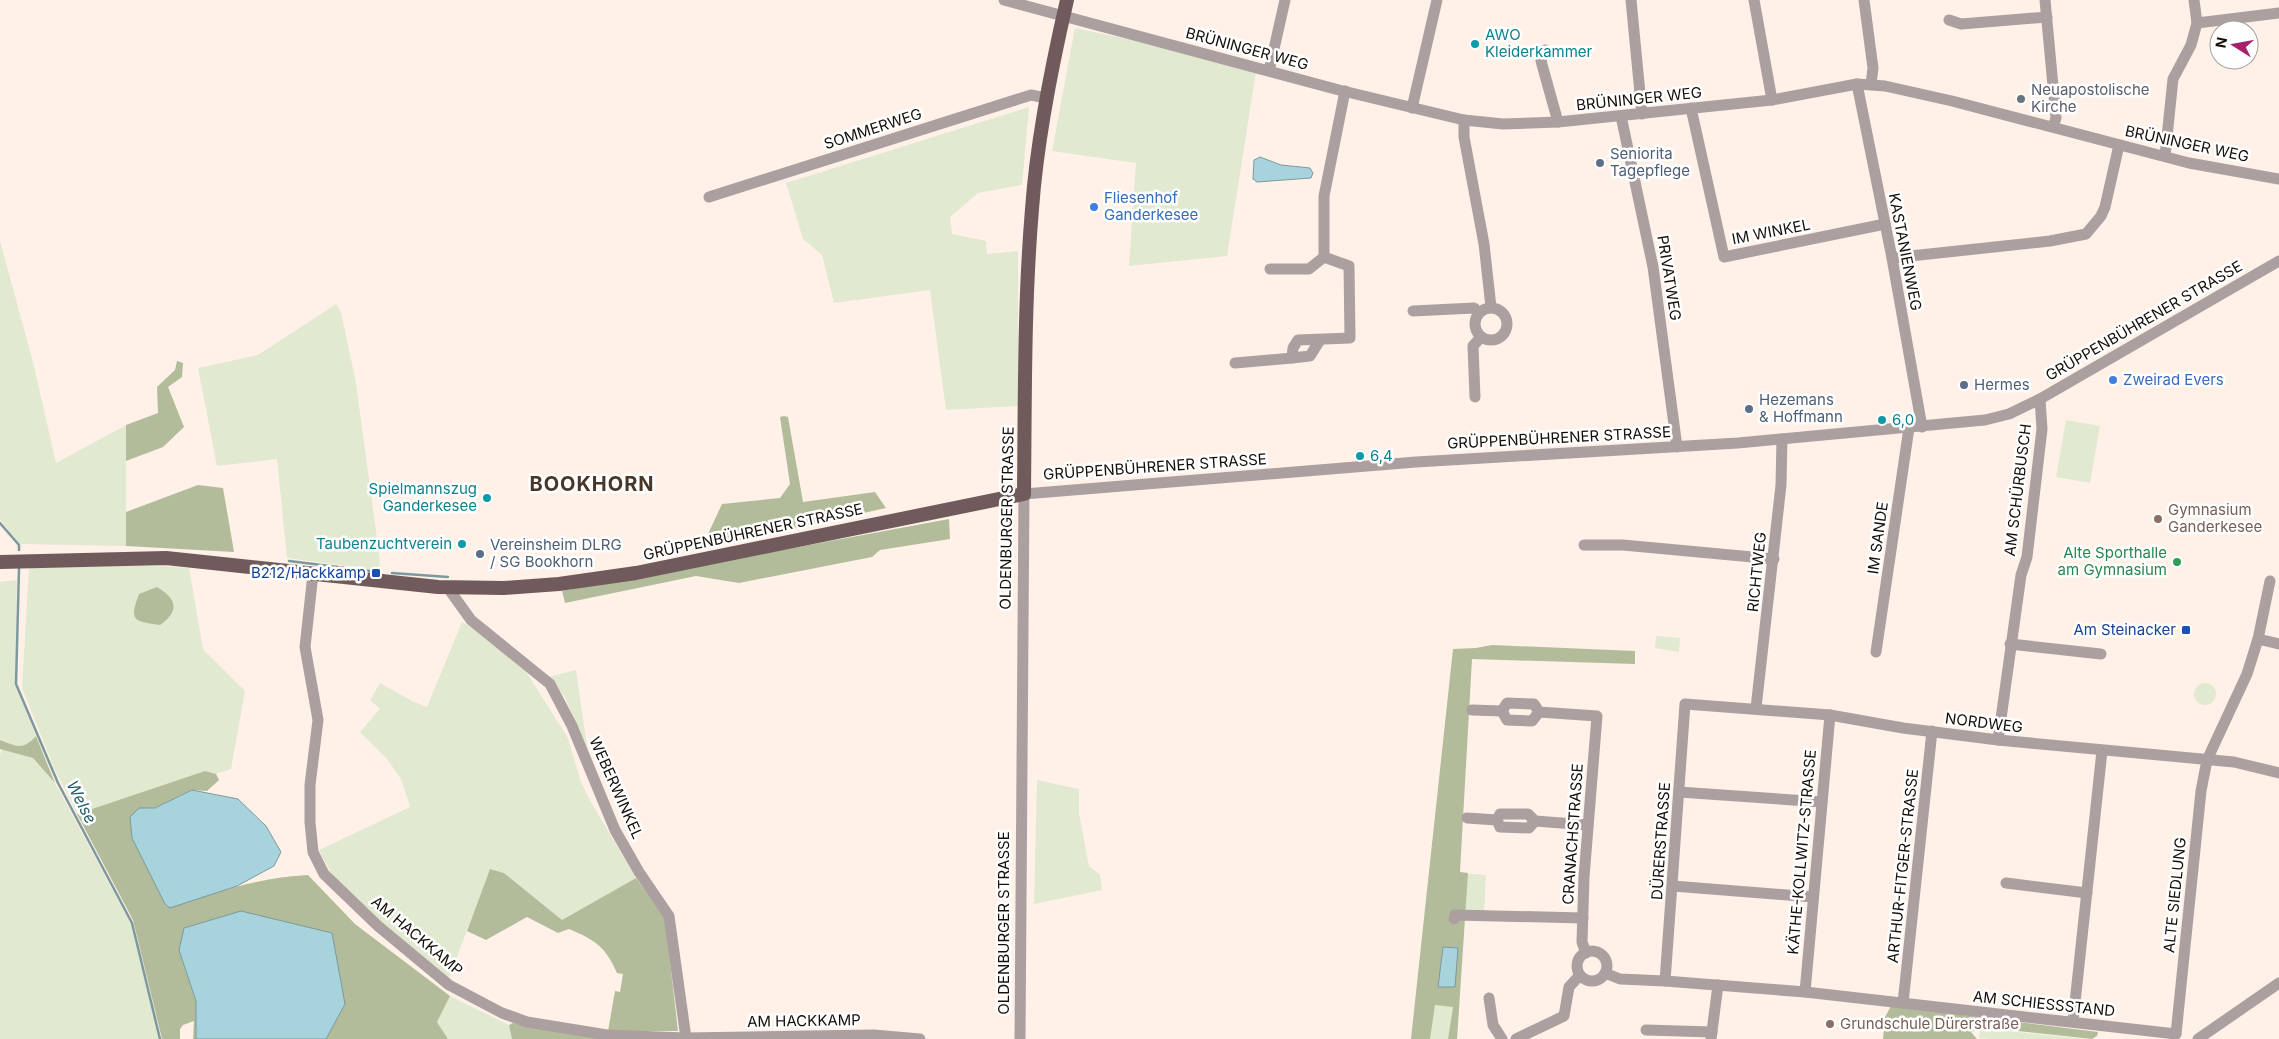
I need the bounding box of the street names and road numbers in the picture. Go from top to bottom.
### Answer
street label: BRÜNINGER WEG [1184,23,1311,74]
street label: BRÜNINGER WEG [1575,82,1703,115]
street label: SOMMERWEG [821,104,924,153]
street label: BRÜNINGER WEG [2123,121,2251,166]
street label: KASTANIENWEG [1885,191,1926,312]
street label: IM WINKEL [1730,215,1812,248]
street label: PRIVATWEG [1653,234,1686,322]
street label: GRÜPPENBÜHRENER STRASSE [2042,256,2246,385]
street label: GRÜPPENBÜHRENER STRASSE [1447,422,1671,453]
street label: AM SCHÜRBUSCH [2000,423,2035,557]
street label: OLDENBURGER STRASSE [995,426,1018,610]
street label: GRÜPPENBÜHRENER STRASSE [1043,449,1267,484]
street label: GRÜPPENBÜHRENER STRASSE [641,499,864,564]
street label: IM SANDE [1863,501,1892,575]
street label: RICHTWEG [1743,531,1770,613]
street label: NORDWEG [1944,708,2024,737]
street label: WEBERWINKEL [585,734,647,842]
street label: KÄTHE-KOLLWITZ-STRASSE [1783,749,1820,955]
street label: CRANACHSTRASSE [1558,763,1587,905]
street label: ARTHUR-FITGER-STRASSE [1883,768,1922,964]
street label: DÜRERSTRASSE [1647,782,1674,900]
street label: OLDENBURGER STRASSE [994,831,1013,1015]
street label: ALTE SIEDLUNG [2159,836,2190,954]
street label: AM HACKKAMP [368,892,467,979]
street label: AM SCHIESSSTAND [1972,987,2116,1020]
street label: AM HACKKAMP [747,1010,861,1031]

